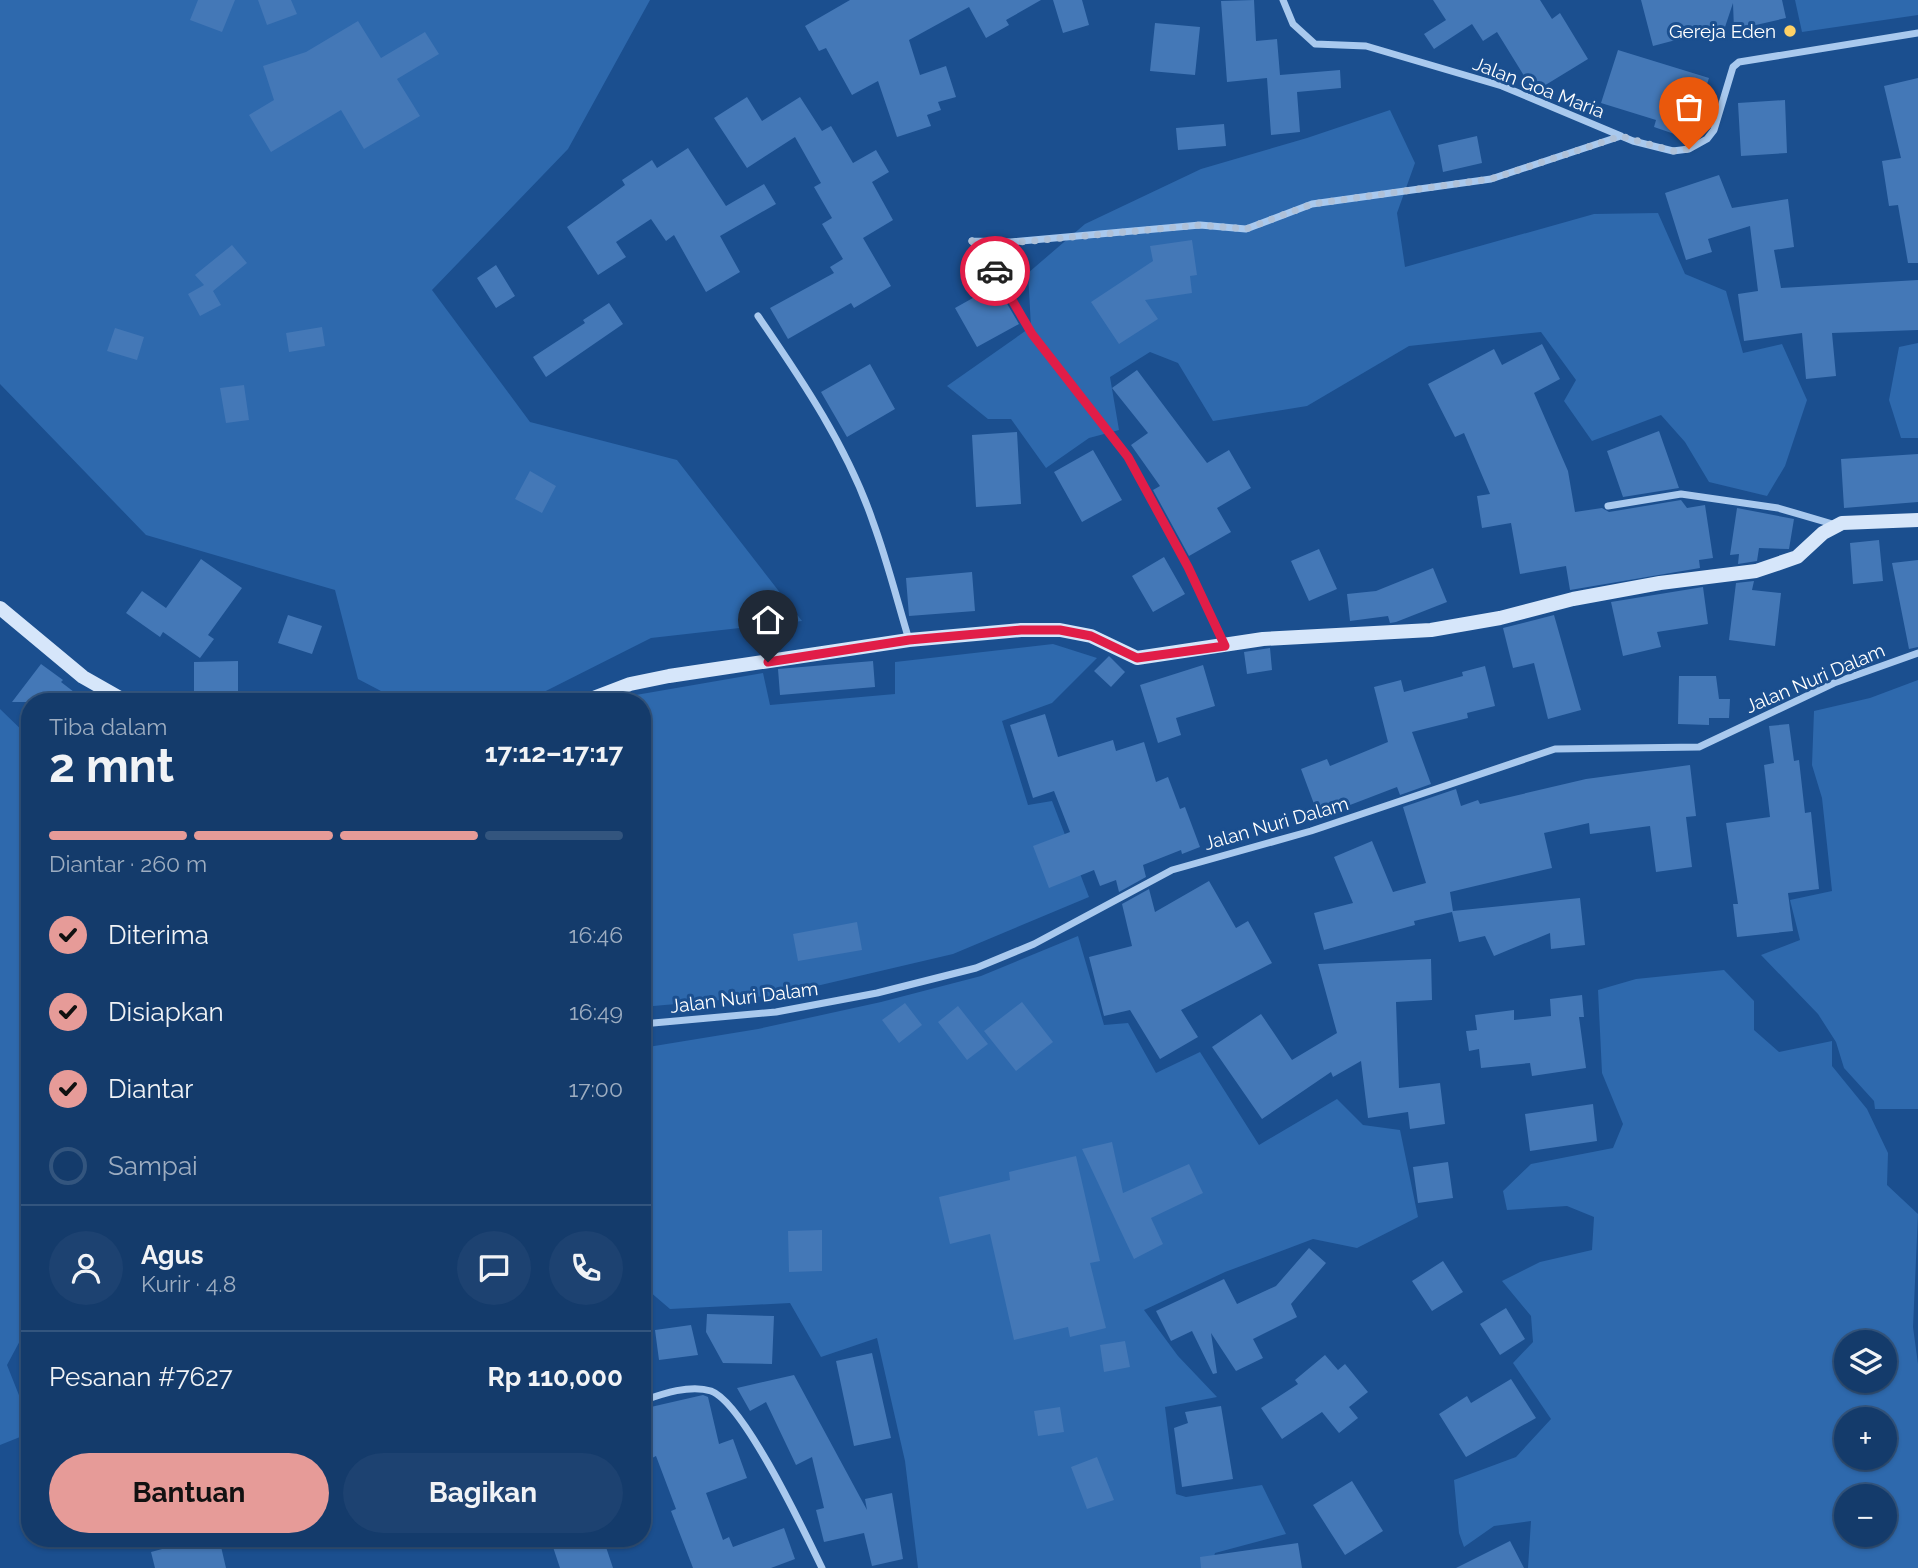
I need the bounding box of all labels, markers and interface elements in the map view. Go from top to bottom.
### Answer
place label: Gereja Eden [1669,20,1776,42]
marker: Gereja Eden [1782,23,1798,39]
street label: Jalan Goa Maria [1470,52,1608,122]
pin [1659,77,1719,149]
icon: bag [1670,88,1708,126]
courier [960,236,1030,306]
icon: car [976,252,1014,290]
pin [738,590,798,662]
icon: home [749,601,787,639]
street label: Jalan Nuri Dalam [1742,639,1888,717]
text: Tiba dalam [49,713,167,740]
text: 17:12–17:17 [485,738,623,768]
text: 2 mnt [49,739,174,793]
street label: Jalan Nuri Dalam [1201,792,1351,854]
text: Diantar · 260 m [49,850,207,877]
icon: check [49,916,87,954]
text: Diterima [108,920,209,950]
text: 16:46 [569,921,623,948]
street label: Jalan Nuri Dalam [669,977,819,1017]
icon: check [49,993,87,1031]
text: Disiapkan [108,997,224,1027]
text: 16:49 [569,998,623,1025]
icon: check [49,1070,87,1108]
text: Diantar [108,1074,193,1104]
text: 17:00 [568,1075,623,1102]
text: Sampai [108,1151,198,1181]
button: person [49,1231,123,1305]
button: chat [457,1231,531,1305]
button: phone [549,1231,623,1305]
text: Agus [141,1240,203,1270]
text: Kurir · 4.8 [141,1270,236,1297]
map controls [1834,1330,1897,1547]
button: layers [1834,1330,1897,1393]
text: Pesanan #7627 [49,1362,233,1392]
text: Rp 110,000 [488,1362,623,1392]
button: + [1834,1407,1897,1470]
button: Bantuan [49,1453,329,1533]
button: Bagikan [343,1453,623,1533]
button: − [1834,1484,1897,1547]

